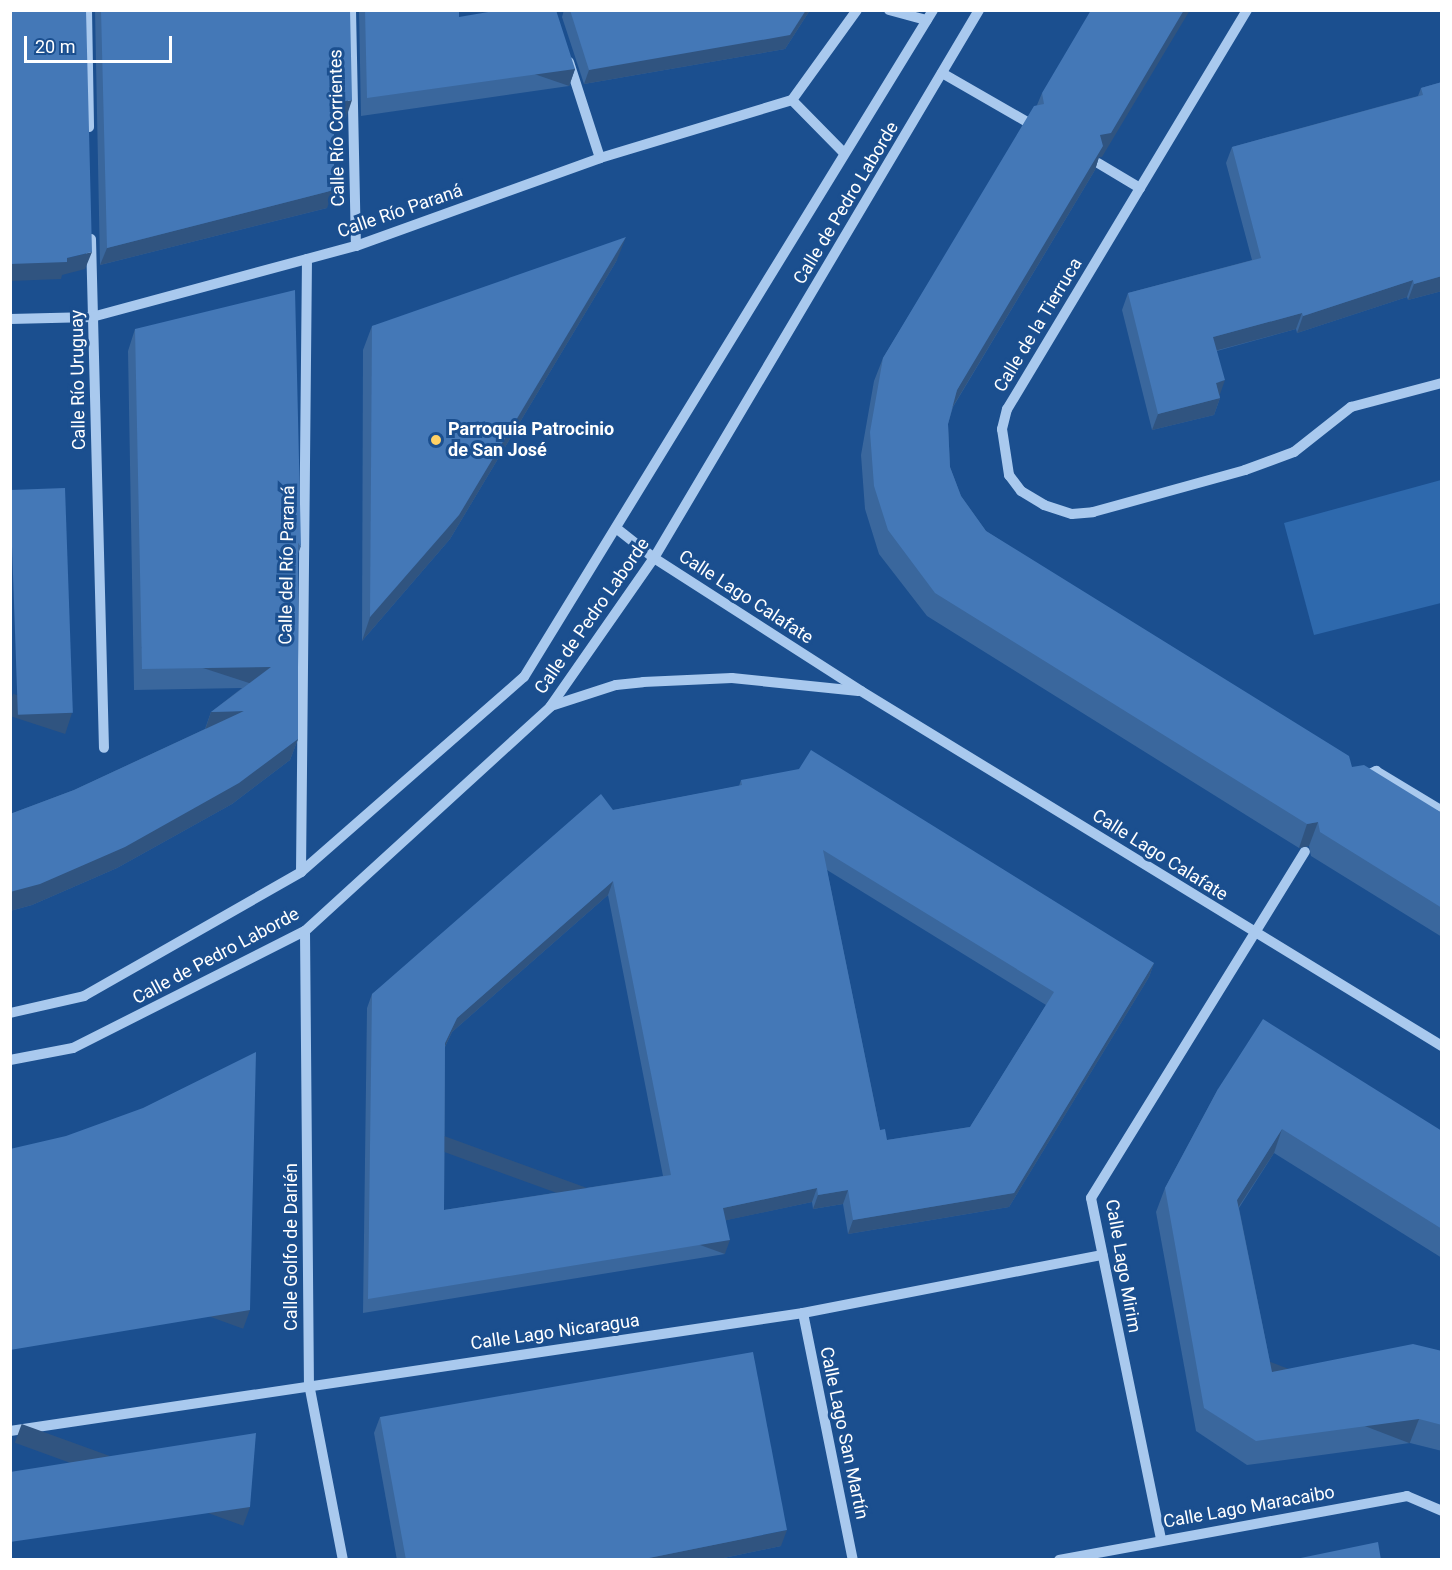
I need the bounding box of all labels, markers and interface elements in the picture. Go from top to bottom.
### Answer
scale bar [27,24,176,62]
text: 20 m [35,36,75,57]
street label: Calle Río Corrientes [325,49,349,207]
street label: Calle de Pedro Laborde [789,118,903,288]
street label: Calle Río Paraná [335,179,465,243]
street label: Calle de la Tierruca [989,254,1087,396]
street label: Calle Río Uruguay [66,310,90,450]
place label: Parroquia Patrocinio de San José [448,419,614,462]
marker: Parroquia Patrocinio de San José [429,433,443,447]
street label: Calle del Río Paraná [275,485,299,645]
street label: Calle de Pedro Laborde [530,534,654,698]
street label: Calle Lago Calafate [675,546,817,648]
street label: Calle Lago Calafate [1088,805,1232,905]
street label: Calle de Pedro Laborde [129,903,303,1009]
street label: Calle Golfo de Darién [280,1163,302,1331]
street label: Calle Lago Mirim [1101,1198,1145,1334]
street label: Calle Lago Nicaragua [469,1309,641,1355]
street label: Calle Lago San Martín [815,1345,873,1521]
street label: Calle Lago Maracaibo [1162,1481,1336,1533]

